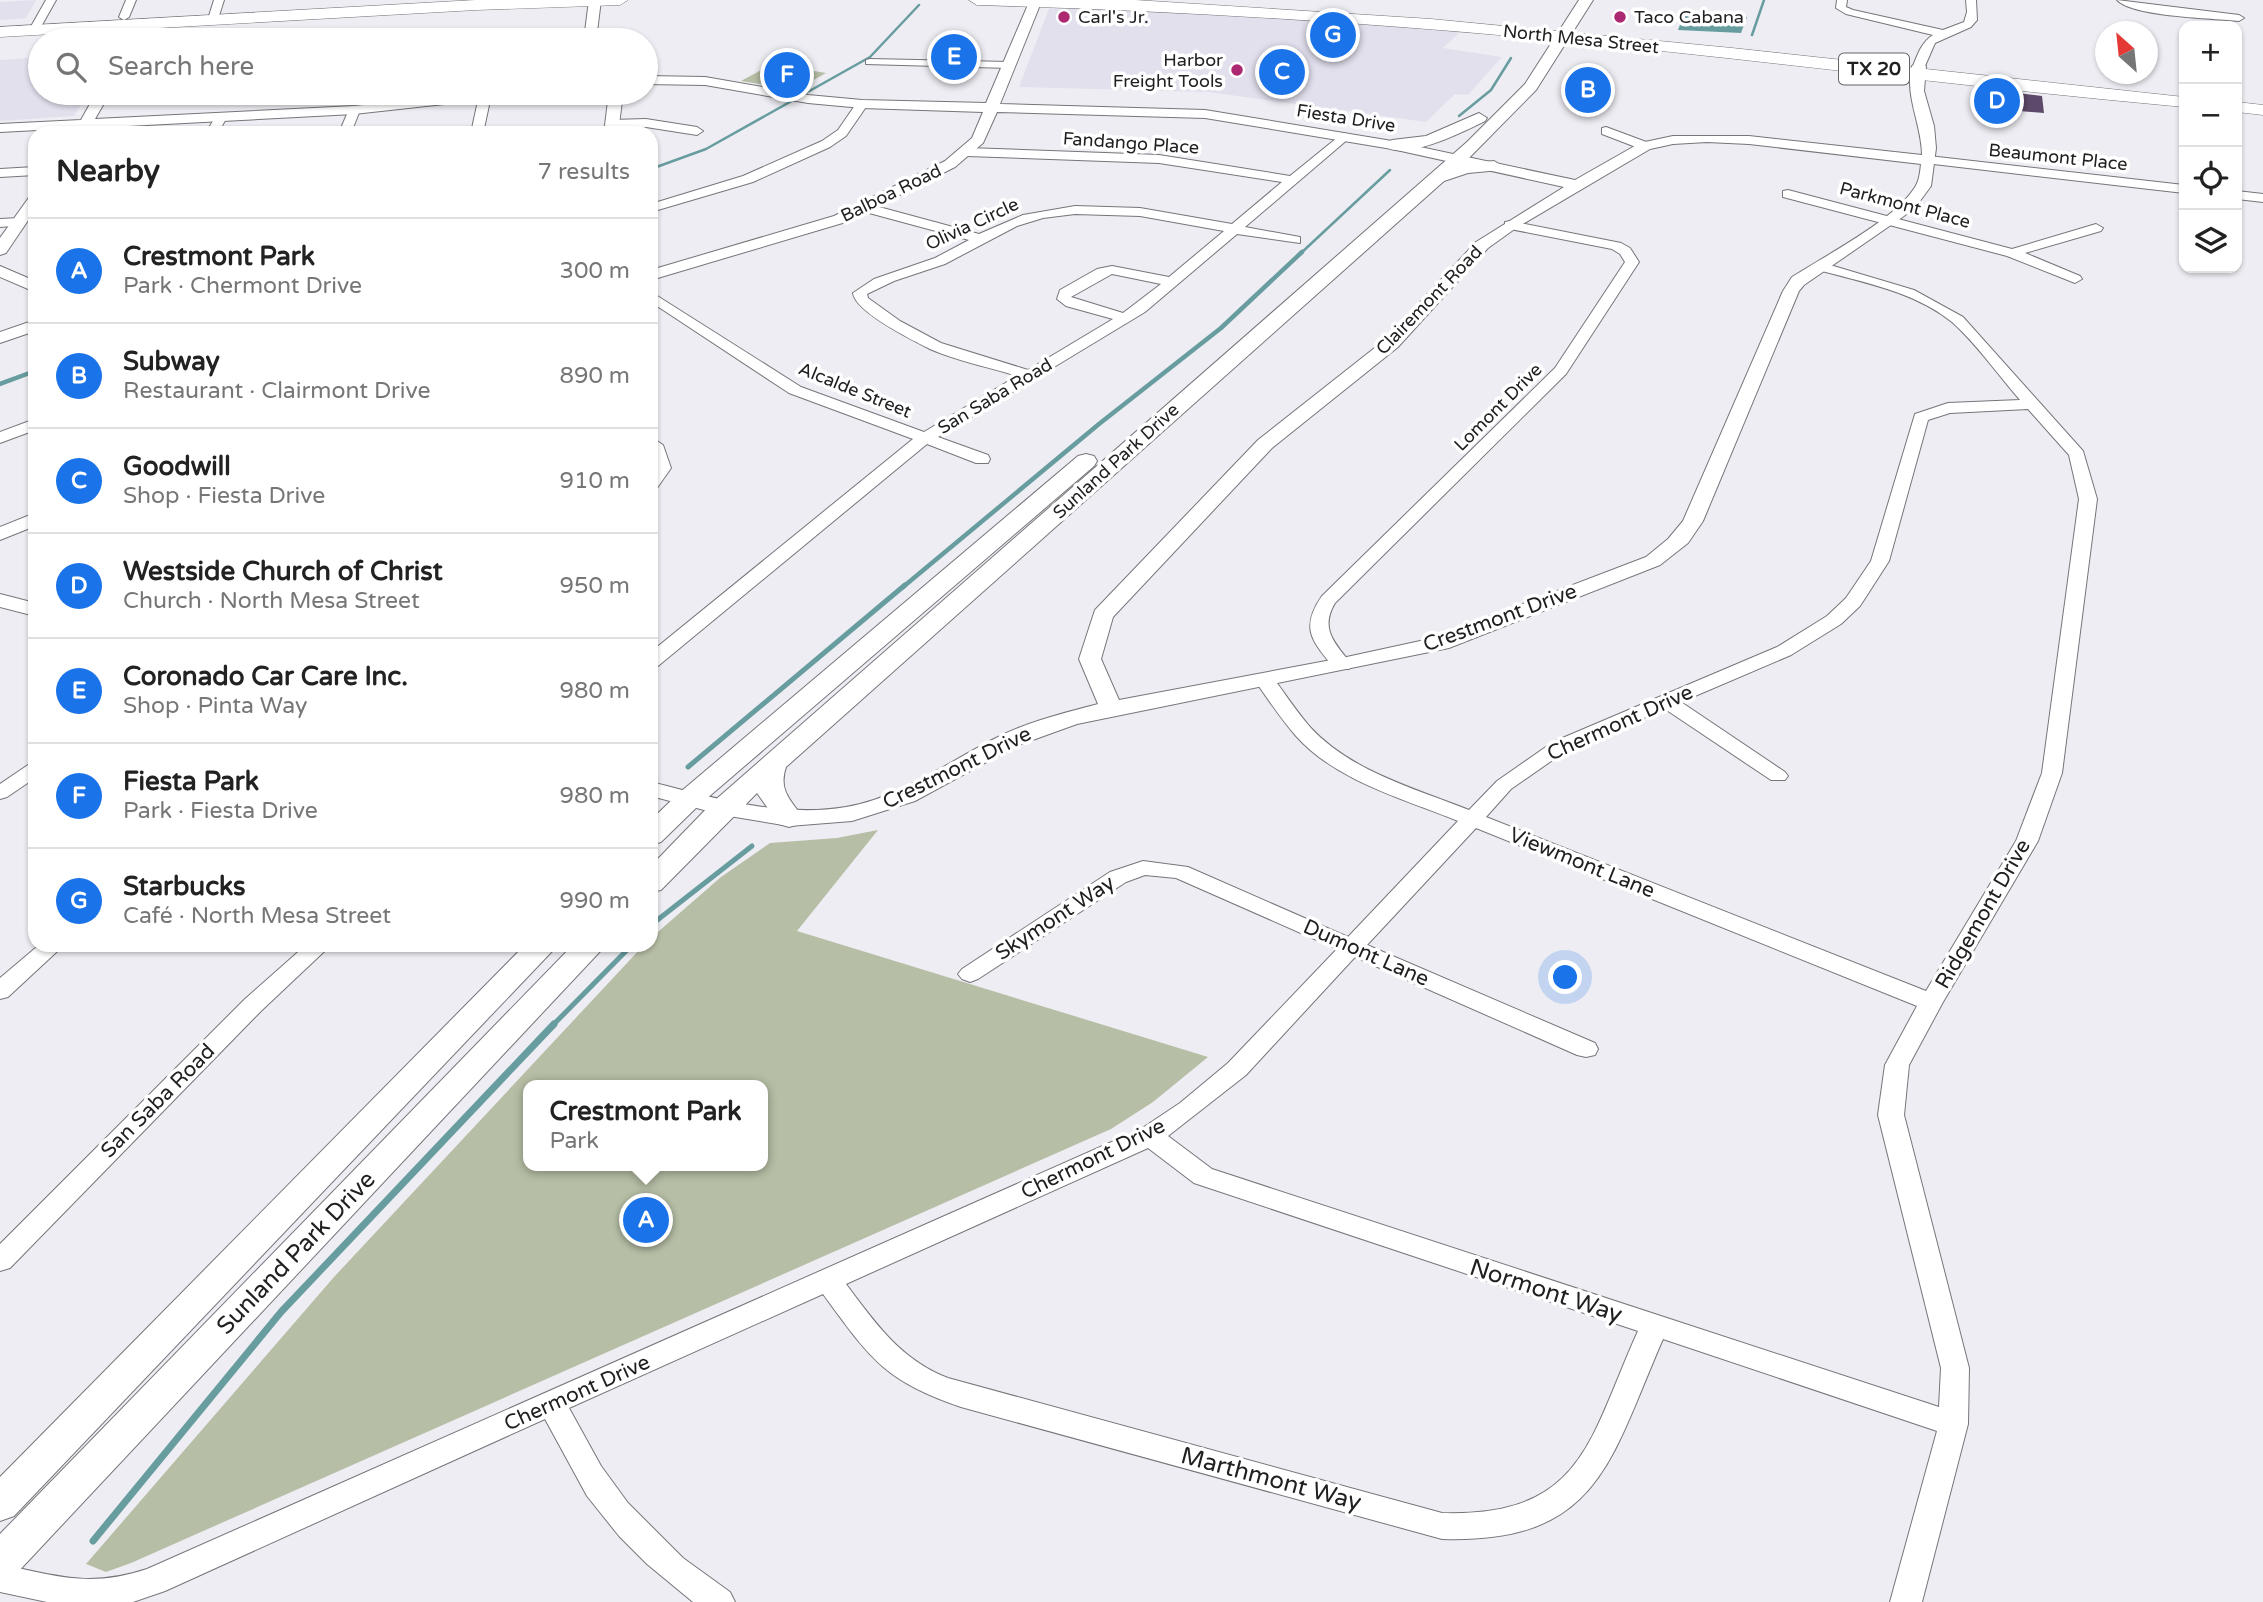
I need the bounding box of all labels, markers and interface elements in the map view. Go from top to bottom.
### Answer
place label: Carl's Jr. [1078,6,1149,28]
place label: Taco Cabana [1634,6,1744,28]
marker: Carl's Jr. [1056,9,1072,25]
pin: G [1310,9,1356,61]
marker: Taco Cabana [1612,9,1628,25]
street label: North Mesa Street [1502,20,1660,58]
north arrow [2095,21,2158,84]
map controls [2179,21,2242,273]
button: + [2179,21,2242,84]
search box [28,28,658,105]
pin: E [931,31,977,83]
pin: C [1259,46,1305,98]
icon: search [52,48,90,86]
pin: F [764,49,810,101]
place label: Harbor Freight Tools [1113,49,1223,92]
text: Search here [108,51,254,82]
road number: TX 20 [1839,54,1909,85]
marker: Harbor Freight Tools [1229,62,1245,78]
pin: B [1565,64,1611,116]
pin: D [1974,75,2020,127]
button: − [2179,84,2242,147]
street label: Fiesta Drive [1295,99,1397,137]
street label: Fandango Place [1062,127,1200,159]
street label: Beaumont Place [1987,139,2129,175]
button: locate [2179,147,2242,210]
text: Nearby [56,153,160,190]
text: 7 results [537,158,630,186]
street label: Balboa Road [837,159,945,227]
street label: Parkmont Place [1837,177,1973,233]
street label: Olivia Circle [922,193,1022,255]
button: layers [2179,210,2242,273]
text: Crestmont Park [123,241,315,272]
street label: Clairemont Road [1371,241,1487,359]
text: A [70,257,88,285]
text: 300 m [560,257,630,285]
text: Park · Chermont Drive [123,272,362,300]
text: Subway [123,346,220,377]
street label: San Saba Road [934,353,1056,439]
street label: Alcalde Street [795,357,915,423]
street label: Lomont Drive [1449,358,1547,456]
text: B [71,362,87,390]
text: 890 m [560,362,630,390]
text: Restaurant · Clairmont Drive [123,377,431,405]
street label: Sunland Park Drive [1048,399,1184,523]
text: Goodwill [123,451,231,482]
text: C [71,467,87,495]
text: 910 m [560,467,630,495]
text: Shop · Fiesta Drive [123,482,325,510]
text: Westside Church of Christ [123,556,443,587]
text: D [70,572,88,600]
text: 950 m [560,572,630,600]
street label: Crestmont Drive [1420,579,1580,657]
text: Church · North Mesa Street [123,587,420,615]
text: Coronado Car Care Inc. [123,661,408,692]
text: E [72,677,86,705]
text: 980 m [560,677,630,705]
street label: Chermont Drive [1543,680,1697,766]
text: Shop · Pinta Way [123,692,307,720]
street label: Crestmont Drive [879,721,1035,815]
text: Fiesta Park [123,766,259,797]
text: F [72,782,86,810]
text: 980 m [560,782,630,810]
text: Park · Fiesta Drive [123,797,318,825]
street label: Viewmont Lane [1506,822,1658,904]
street label: Ridgemont Drive [1930,835,2036,993]
street label: Skymont Way [991,870,1119,966]
text: Starbucks [123,871,246,902]
text: G [70,887,88,915]
text: 990 m [560,887,630,915]
text: Café · North Mesa Street [123,902,391,930]
street label: Dumont Lane [1299,914,1433,992]
your location [1548,960,1582,994]
street label: San Saba Road [96,1039,220,1163]
popup [523,1080,768,1171]
text: Crestmont Park [550,1096,741,1127]
street label: Chermont Drive [1017,1113,1169,1205]
text: Park [550,1127,599,1155]
street label: Sunland Park Drive [211,1165,381,1341]
pin: A [623,1194,669,1246]
street label: Normont Way [1466,1253,1626,1329]
street label: Chermont Drive [500,1350,654,1436]
street label: Marthmont Way [1178,1441,1364,1517]

